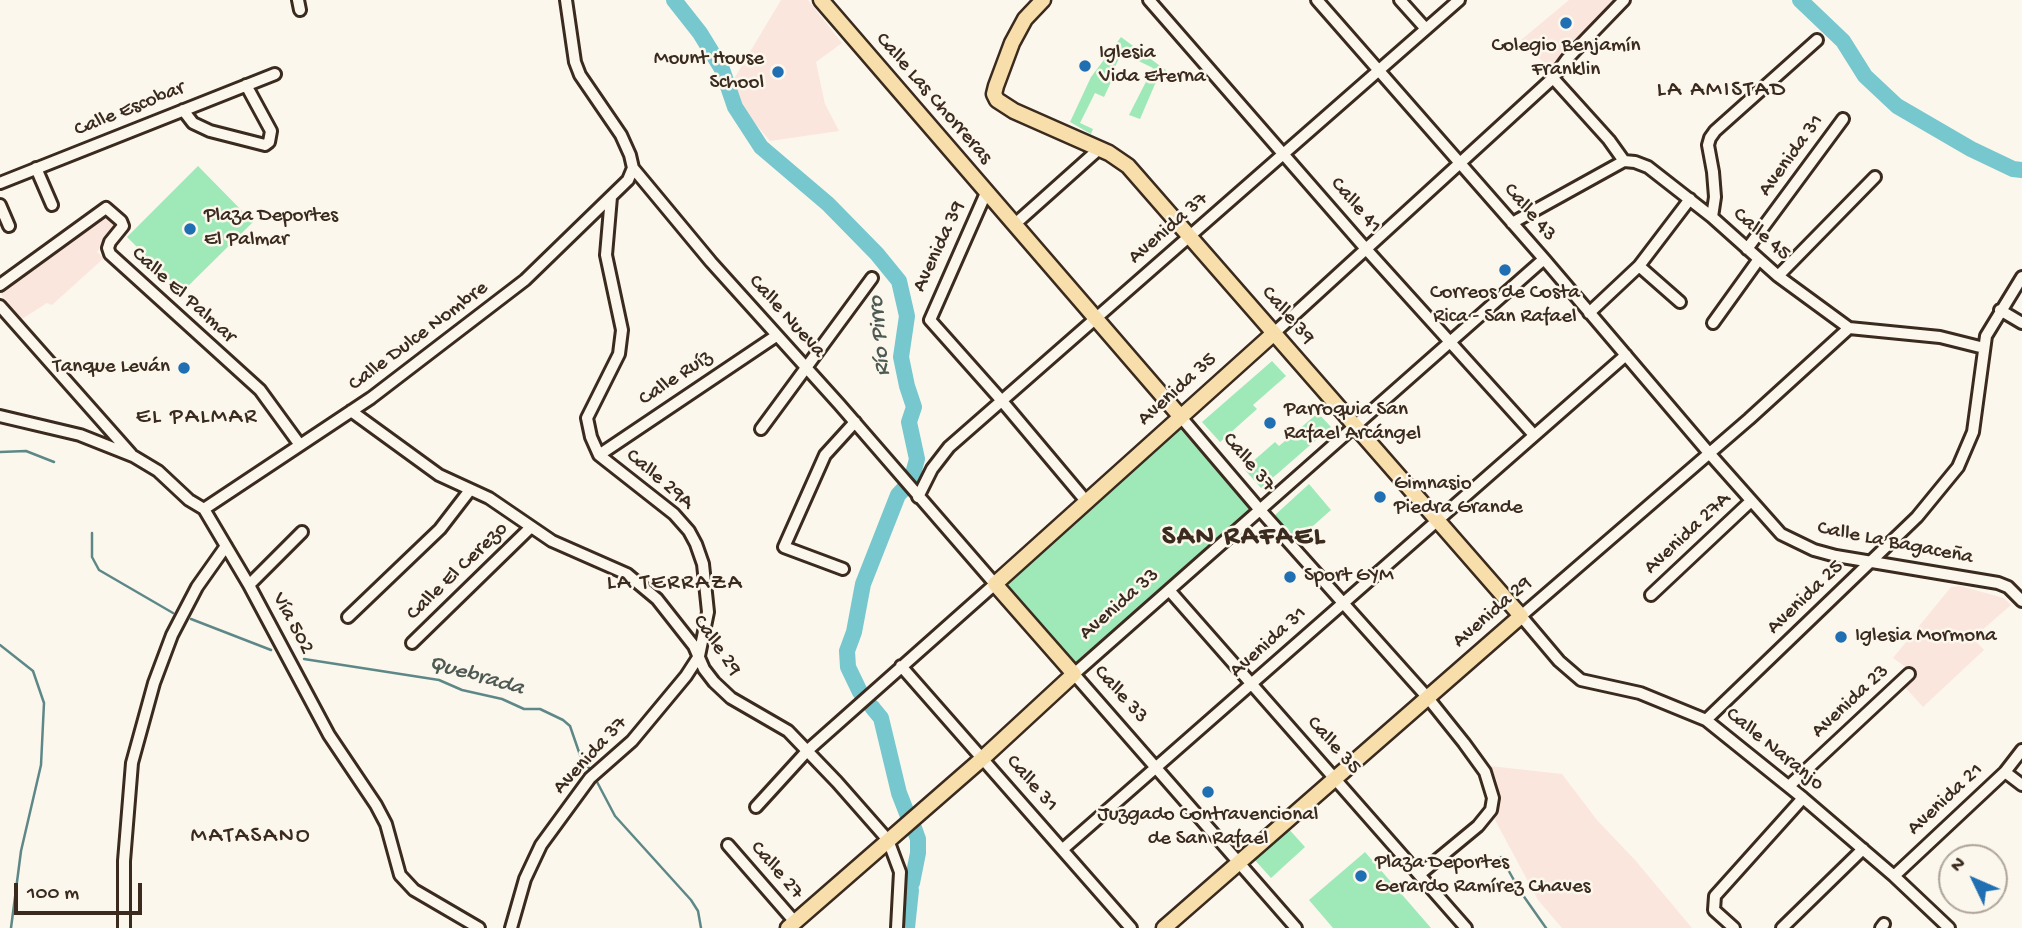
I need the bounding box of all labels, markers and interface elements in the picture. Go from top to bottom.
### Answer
marker: Colegio Benjamín Franklin [1558,15,1574,31]
street label: Calle Las Chorreras [869,28,997,170]
place label: Colegio Benjamín Franklin [1492,34,1640,84]
place label: Iglesia Vida Eterna [1099,41,1206,91]
place label: Mount House School [654,47,764,97]
marker: Iglesia Vida Eterna [1077,58,1093,74]
marker: Mount House School [770,64,786,80]
street label: Calle Escobar [71,76,189,144]
district label: LA AMISTAD [1658,77,1786,105]
street label: Avenida 31 [1754,110,1830,202]
street label: Calle 41 [1324,173,1386,239]
street label: Calle 43 [1497,179,1561,247]
street label: Avenida 37 [1124,187,1214,271]
street label: Avenida 39 [908,198,972,296]
street label: Calle 45 [1727,203,1795,267]
place label: Plaza Deportes El Palmar [204,204,338,254]
marker: Plaza Deportes El Palmar [182,221,198,237]
street label: Calle El Palmar [125,242,241,350]
marker: Correos de Costa Rica - San Rafael [1497,262,1513,278]
street label: Calle Nueva [742,270,830,364]
street label: Calle Dulce Nombre [344,276,494,398]
street label: Calle 39 [1255,281,1319,351]
place label: Correos de Costa Rica - San Rafael [1430,281,1580,331]
water label: Río Pirro [864,295,898,377]
street label: Calle Ruíz [635,345,717,413]
street label: Avenida 35 [1133,348,1223,432]
place label: Tanque Leván [53,355,170,381]
marker: Tanque Leván [176,360,192,376]
place label: Parroquia San Rafael Arcángel [1284,398,1421,448]
district label: EL PALMAR [137,404,257,432]
marker: Parroquia San Rafael Arcángel [1262,415,1278,431]
street label: Calle 37 [1216,428,1280,498]
street label: Calle 29A [620,444,698,516]
place label: Gimnasio Piedra Grande [1394,472,1523,522]
street label: Avenida 27A [1639,487,1737,581]
marker: Gimnasio Piedra Grande [1372,489,1388,505]
street label: Calle El Cerezo [402,517,514,627]
street label: Calle La Bagaceña [1815,517,1975,571]
district label: SAN RAFAEL [1163,522,1325,556]
street label: Avenida 25 [1762,555,1850,641]
street label: Avenida 33 [1075,563,1165,647]
place label: Sport GYM [1304,564,1394,590]
marker: Sport GYM [1282,569,1298,585]
district label: LA TERRAZA [608,570,742,598]
street label: Avenida 29 [1448,572,1538,654]
street label: Vía 502 [265,589,319,659]
street label: Avenida 31 [1225,602,1313,684]
street label: Calle 29 [686,611,746,681]
place label: Iglesia Mormona [1855,624,1997,650]
marker: Iglesia Mormona [1833,629,1849,645]
water label: Quebrada [425,650,527,704]
street label: Avenida 23 [1807,660,1895,744]
street label: Calle 33 [1087,661,1153,729]
street label: Calle Naranjo [1720,703,1828,797]
street label: Avenida 37 [548,712,634,800]
street label: Calle 35 [1300,712,1366,780]
street label: Calle 31 [999,750,1063,818]
street label: Avenida 21 [1903,758,1989,842]
marker: Juzgado Contravencional de San Rafael [1200,784,1216,800]
place label: Juzgado Contravencional de San Rafael [1098,803,1318,853]
district label: MATASANO [191,823,311,851]
street label: Calle 27 [744,837,808,905]
north arrow [1938,844,2008,914]
place label: Plaza Deportes Gerardo Ramírez Chaves [1375,851,1591,901]
text: N [1946,853,1972,878]
marker: Plaza Deportes Gerardo Ramírez Chaves [1353,868,1369,884]
scale bar [18,869,145,913]
text: 100 m [27,882,79,907]

